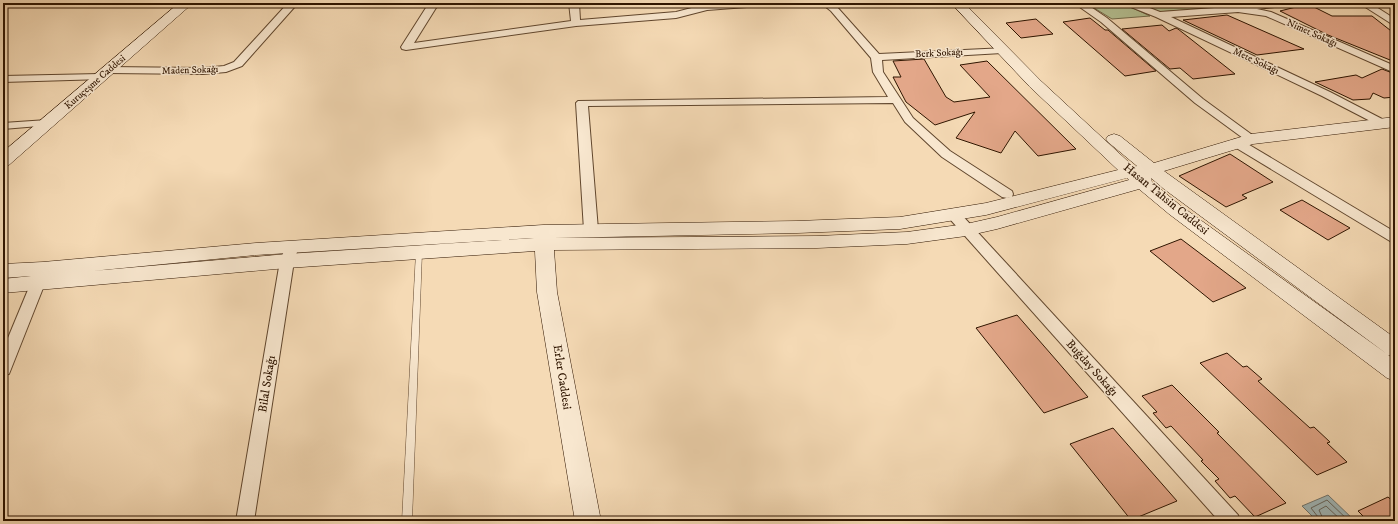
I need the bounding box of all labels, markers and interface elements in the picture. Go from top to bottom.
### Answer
street label: Nimet Sokağı [1285,16,1340,50]
street label: Mete Sokağı [1231,45,1281,77]
street label: Berk Sokağı [915,46,964,60]
street label: Kuruçeşme Caddesi [62,52,128,112]
street label: Maden Sokağı [161,63,219,77]
street label: Hasan Tahsin Caddesi [1120,160,1212,238]
street label: Buğday Sokağı [1063,337,1121,399]
street label: Erler Caddesi [549,343,575,411]
street label: Bilal Sokağı [255,354,279,414]

